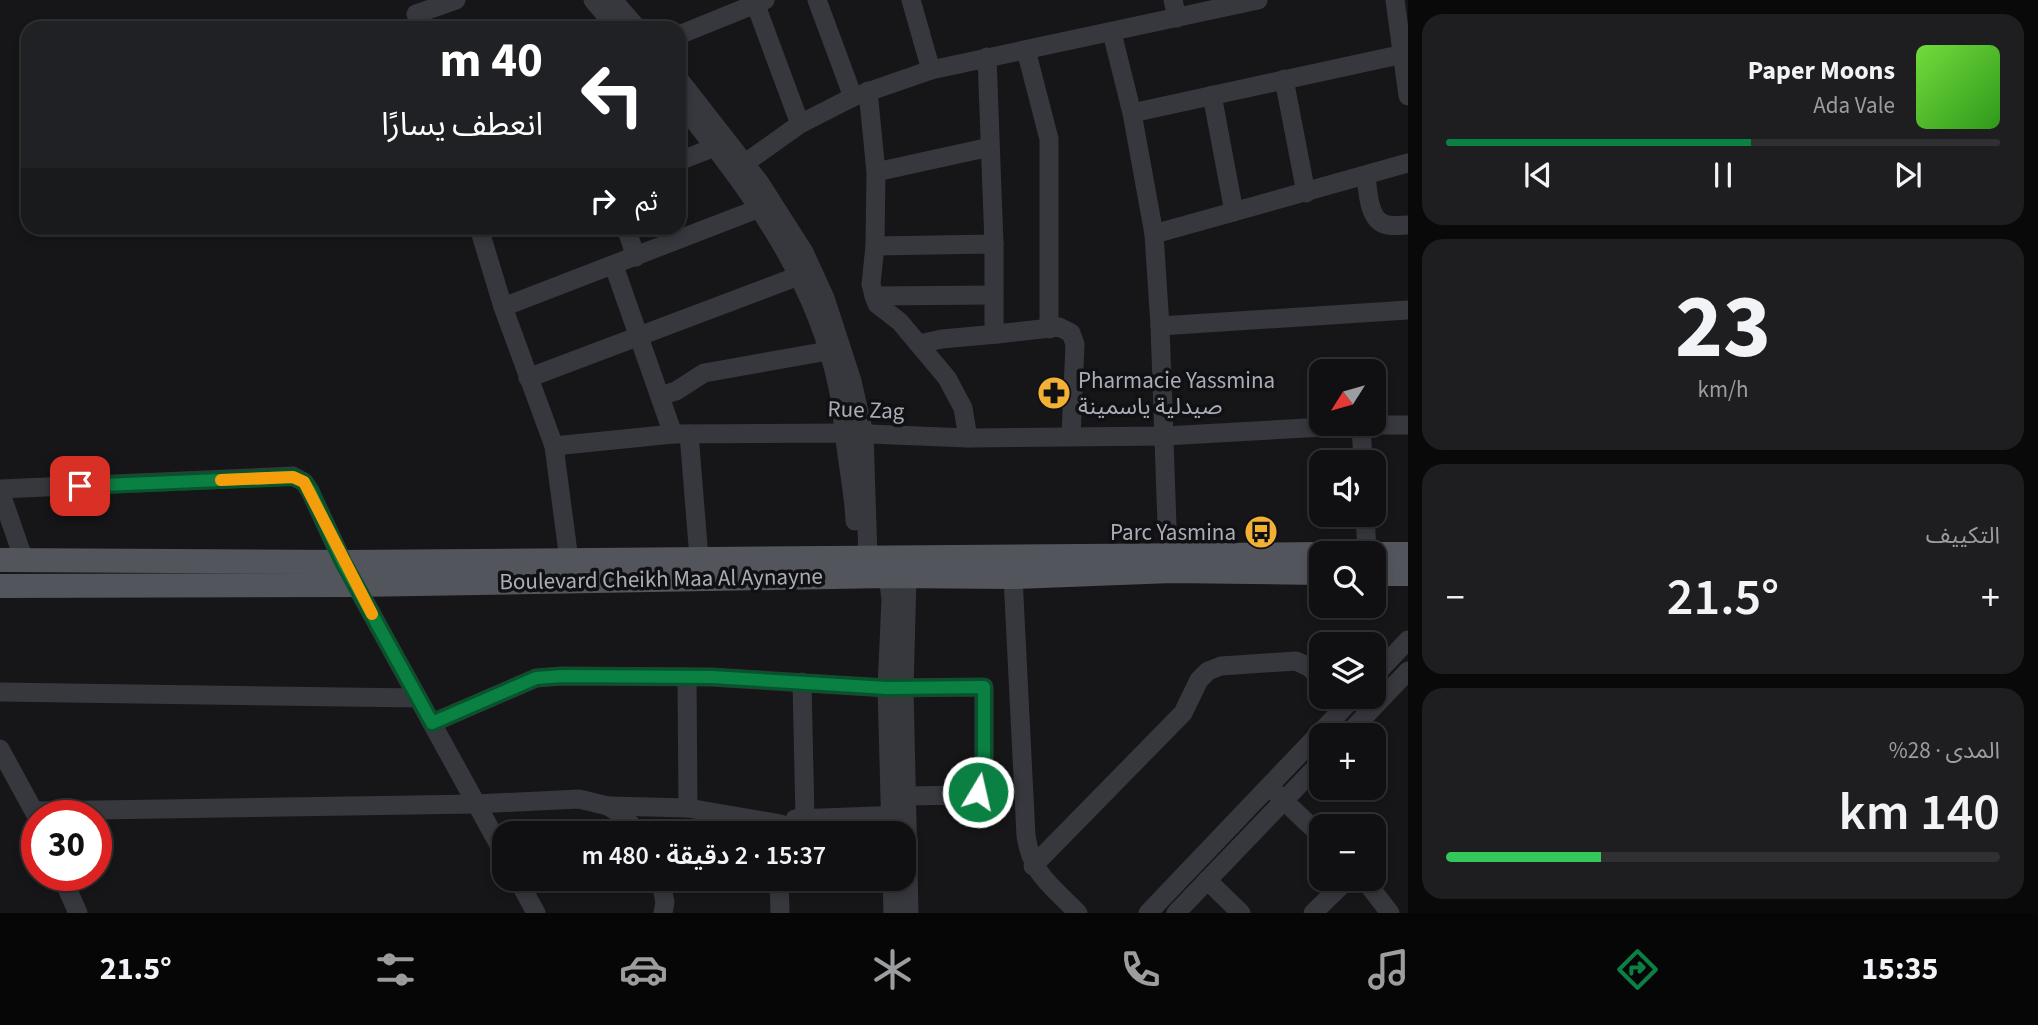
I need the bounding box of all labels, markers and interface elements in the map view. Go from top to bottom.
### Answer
text: 40 m [439,26,543,96]
icon: left [567,49,658,140]
text: Paper Moons [1748,52,1895,89]
text: Ada Vale [1813,89,1895,122]
text: انعطف يسارًا [381,102,543,148]
icon: previous [1519,156,1557,194]
icon: pause [1704,156,1742,194]
icon: next [1889,156,1927,194]
icon: right [584,182,622,220]
text: ثم [636,183,658,220]
text: 23 [1675,263,1771,392]
north arrow [1309,359,1386,436]
map controls [1309,359,1386,891]
place label: Pharmacie Yassmina صيدلية ياسمينة [1078,364,1275,423]
text: km/h [1698,373,1749,406]
pharmacy icon: Pharmacie Yassmina صيدلية ياسمينة [1035,374,1073,412]
street label: Rue Zag [827,392,905,428]
button: sound [1309,450,1386,527]
pin [50,456,110,516]
icon: arrive [61,467,99,505]
bus stop icon: Parc Yasmina [1242,513,1280,551]
place label: Parc Yasmina [1110,516,1236,549]
text: التكييف [1926,519,2000,552]
button: search [1309,541,1386,618]
street label: Boulevard Cheikh Maa Al Aynayne [499,560,823,598]
text: 21.5° [1667,561,1779,635]
text: − [1446,571,1465,625]
text: + [1981,571,2000,625]
button: layers [1309,632,1386,709]
button: + [1309,723,1386,800]
text: المدى · 28% [1889,734,2000,767]
position arrow [941,755,1015,829]
text: 140 km [1839,776,2000,850]
speed limit sign: 30 [21,800,112,891]
button: − [1309,814,1386,891]
text: 15:37 · 2 دقيقة · 480 m [582,837,826,874]
icon: filters [371,945,420,994]
icon: car [619,945,668,994]
icon: climate [868,945,917,994]
icon: phone [1116,945,1165,994]
icon: music [1364,945,1413,994]
icon: directions [1613,945,1662,994]
text: 21.5° [100,946,172,992]
text: 15:35 [1861,946,1938,992]

